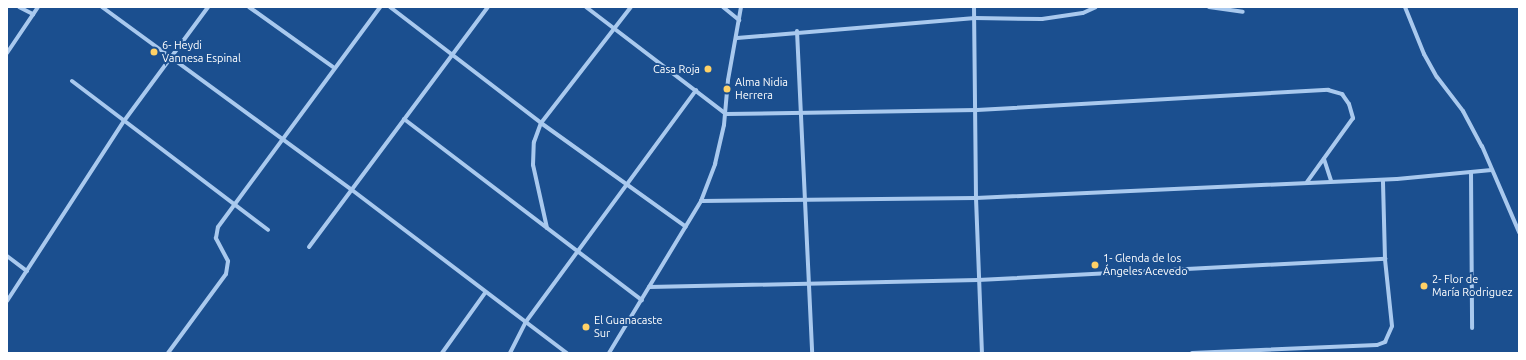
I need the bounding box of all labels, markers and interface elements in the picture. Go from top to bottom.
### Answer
place label: 6- Heydi Vannesa Espinal [162,39,241,65]
marker: 6- Heydi Vannesa Espinal [149,47,159,57]
place label: Casa Roja [653,62,700,76]
marker: Casa Roja [703,64,713,74]
place label: Alma Nidia Herrera [735,76,788,102]
marker: Alma Nidia Herrera [722,84,732,94]
place label: 1- Glenda de los Ángeles Acevedo [1103,252,1188,278]
marker: 1- Glenda de los Ángeles Acevedo [1090,260,1100,270]
place label: 2- Flor de María Rodriguez [1432,273,1513,299]
marker: 2- Flor de María Rodriguez [1419,281,1429,291]
place label: El Guanacaste Sur [594,314,663,340]
marker: El Guanacaste Sur [581,322,591,332]

